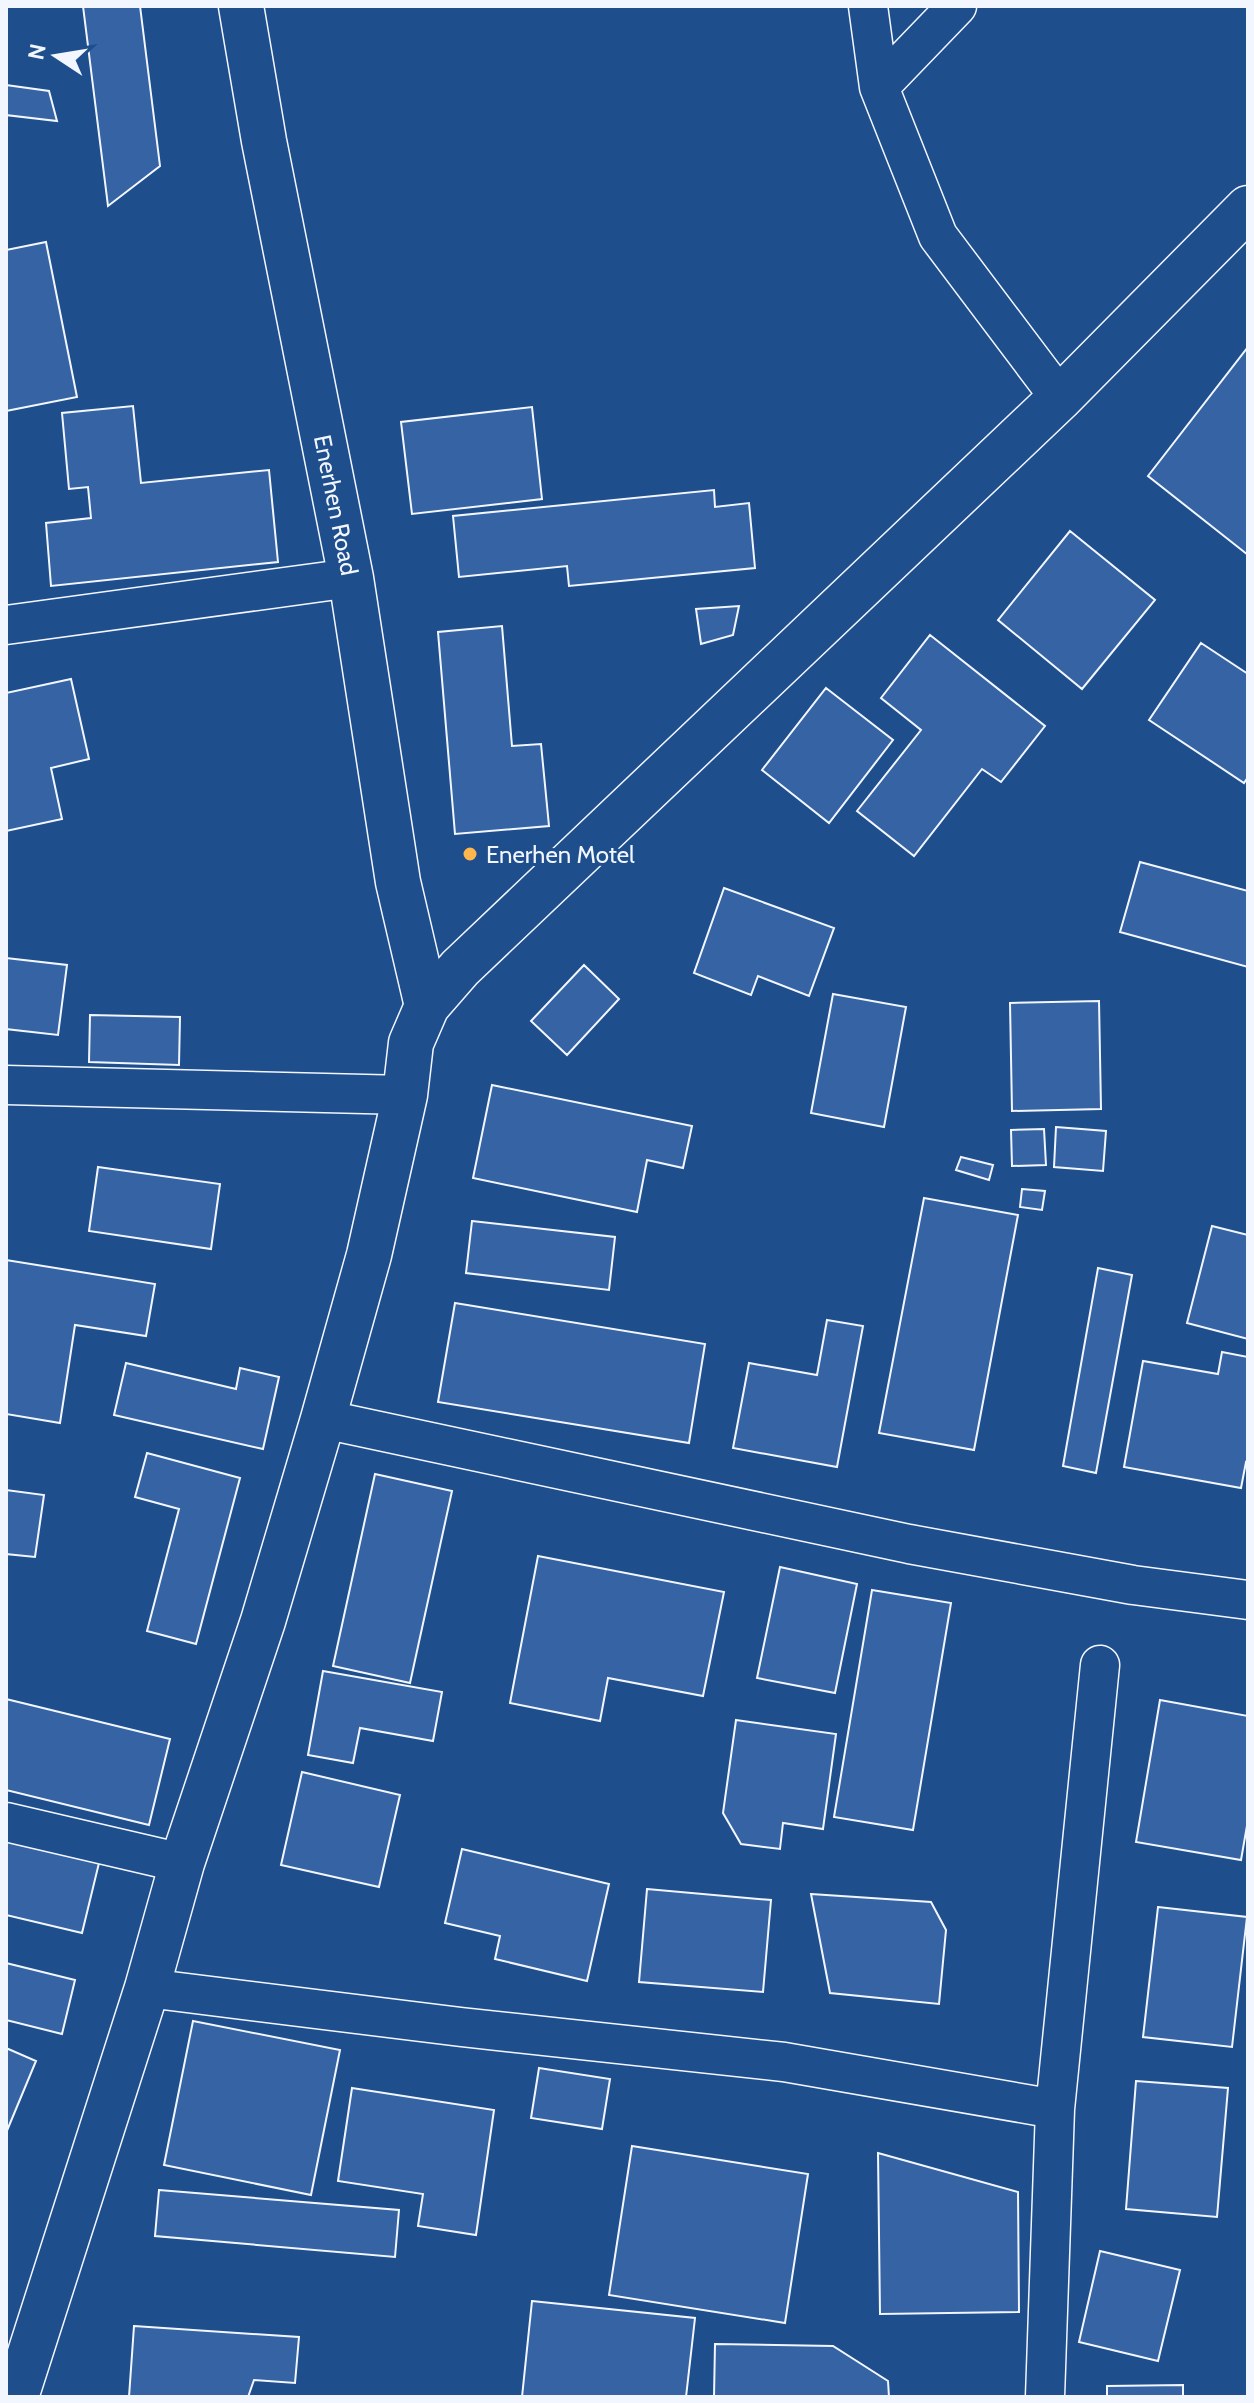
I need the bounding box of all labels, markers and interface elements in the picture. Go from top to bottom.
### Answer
north arrow [16,16,96,96]
text: N [22,42,52,62]
street label: Enerhen Road [308,432,365,578]
place label: Enerhen Motel [486,840,635,869]
marker: Enerhen Motel [461,845,479,863]

